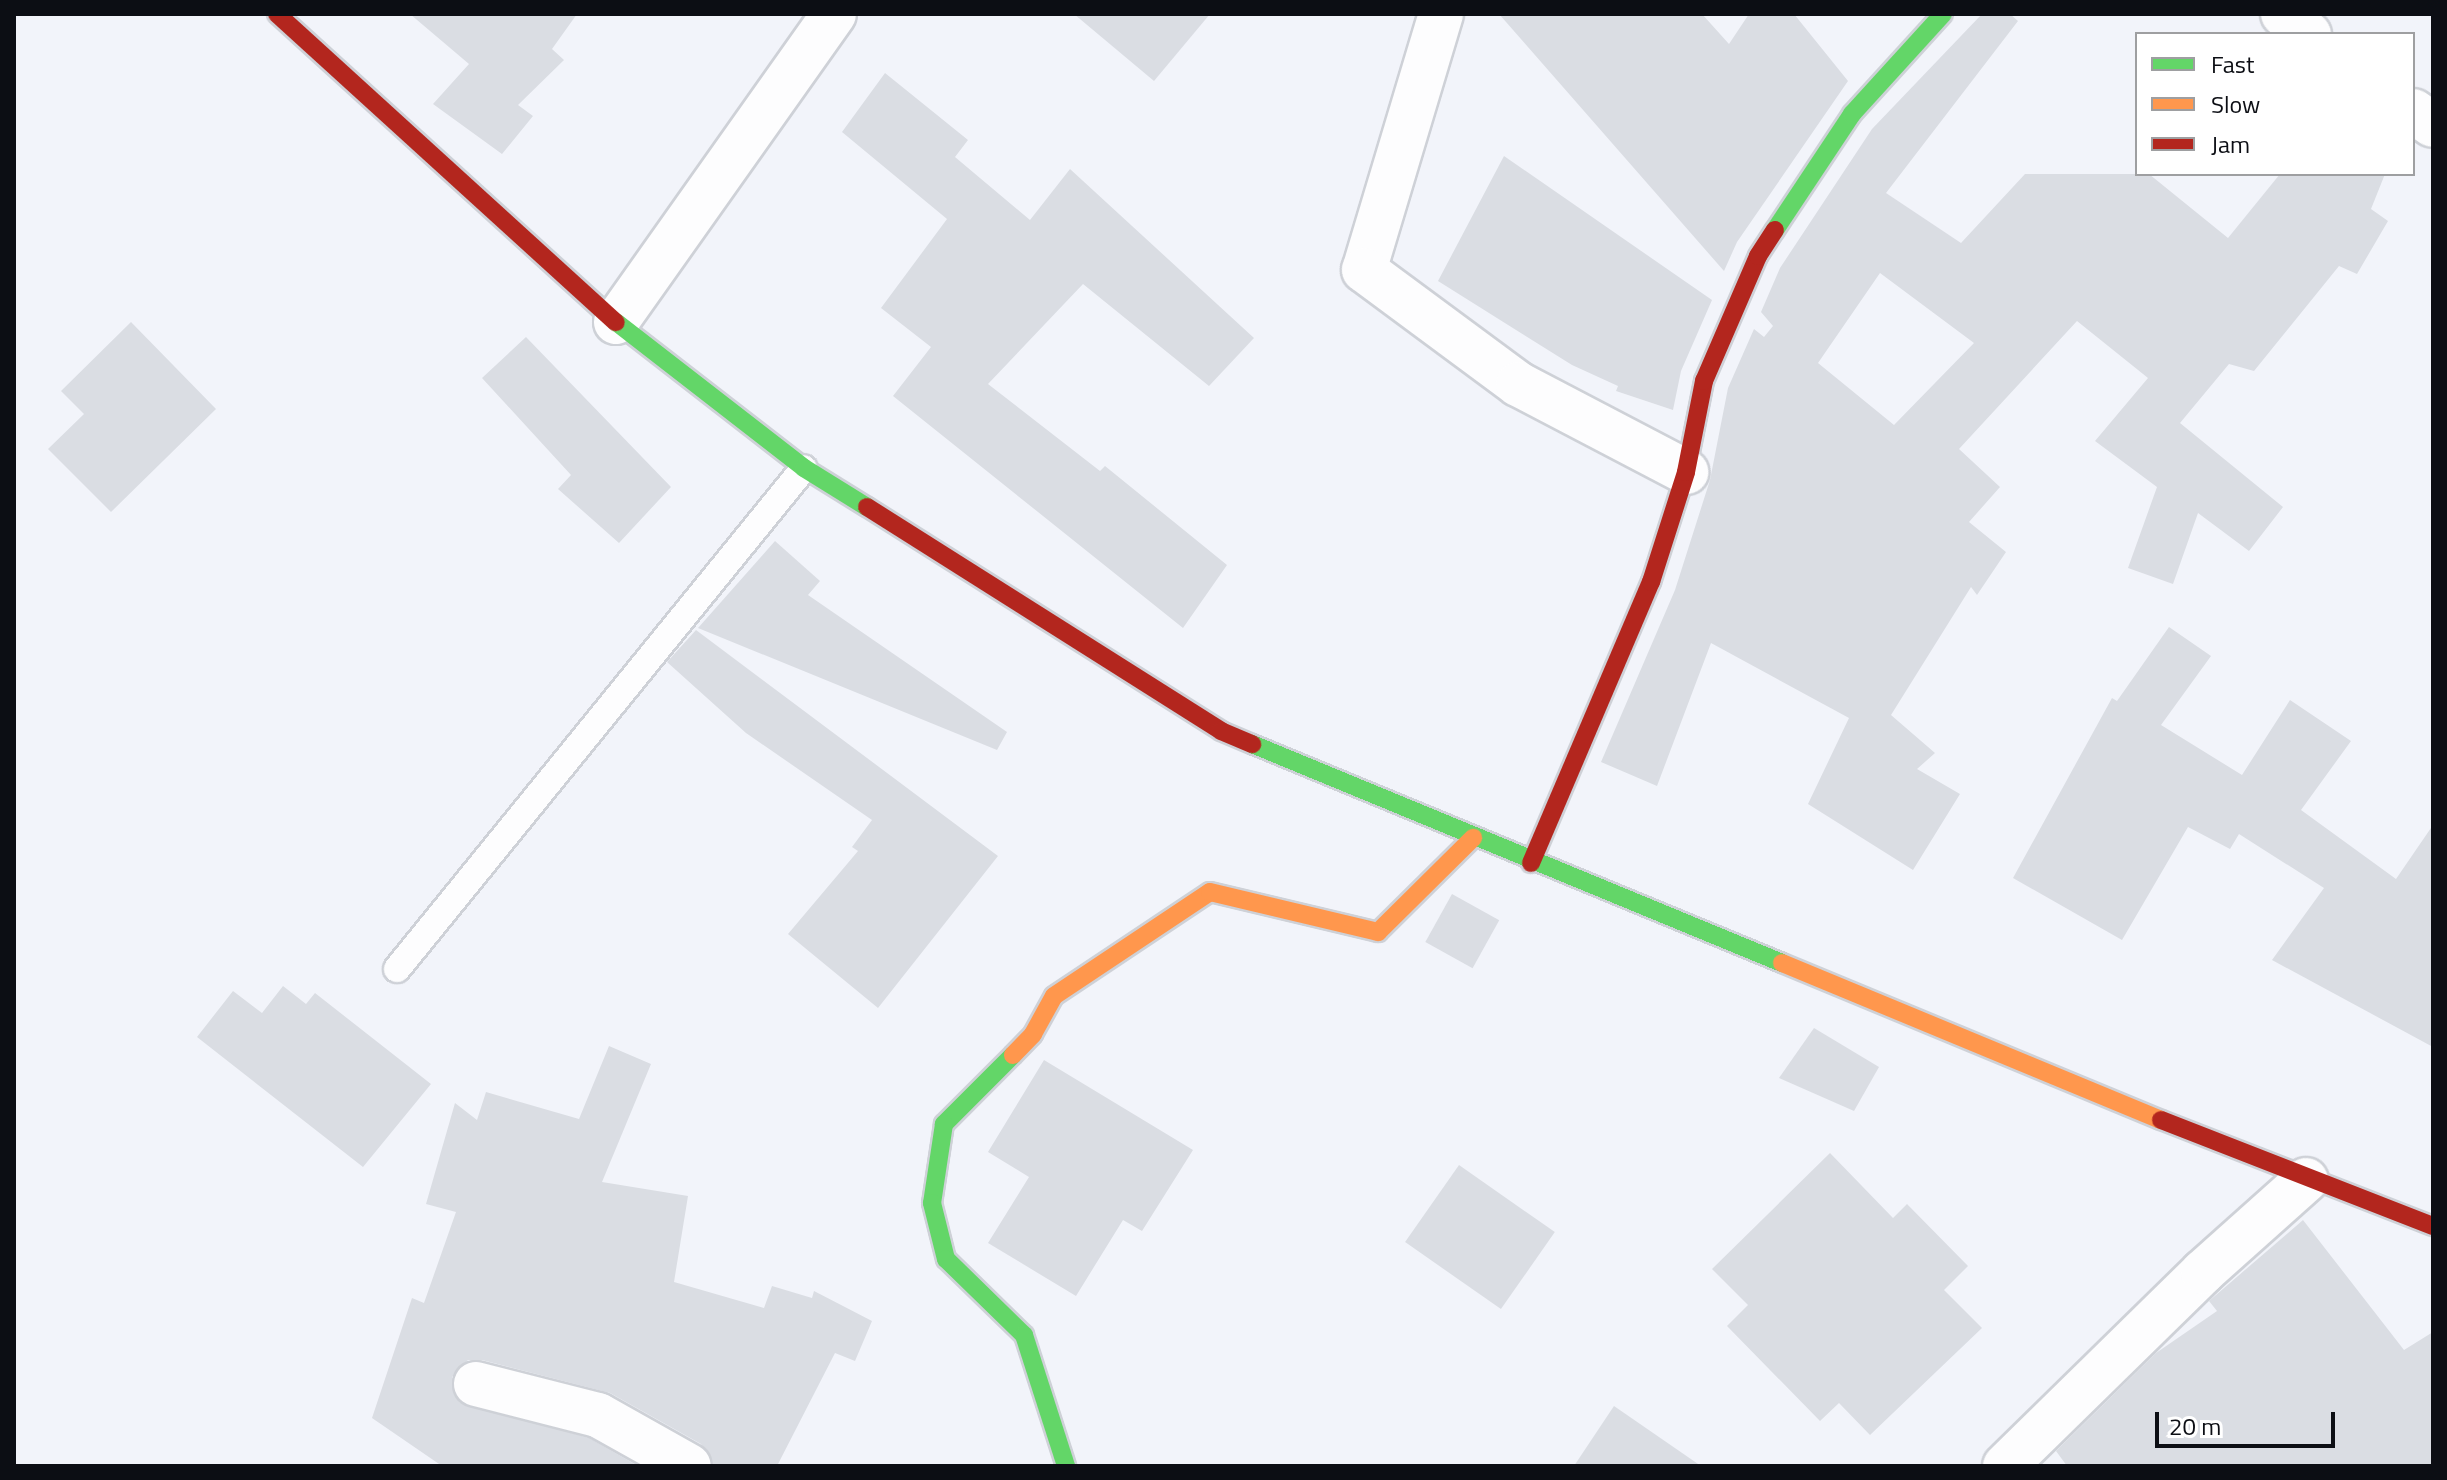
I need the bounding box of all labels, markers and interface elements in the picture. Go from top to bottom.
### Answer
legend [2135,32,2415,176]
text: Fast [2211,46,2254,82]
text: Slow [2211,86,2260,122]
text: Jam [2211,126,2250,162]
scale bar [2159,1396,2339,1446]
text: 20 m [2169,1408,2221,1444]

